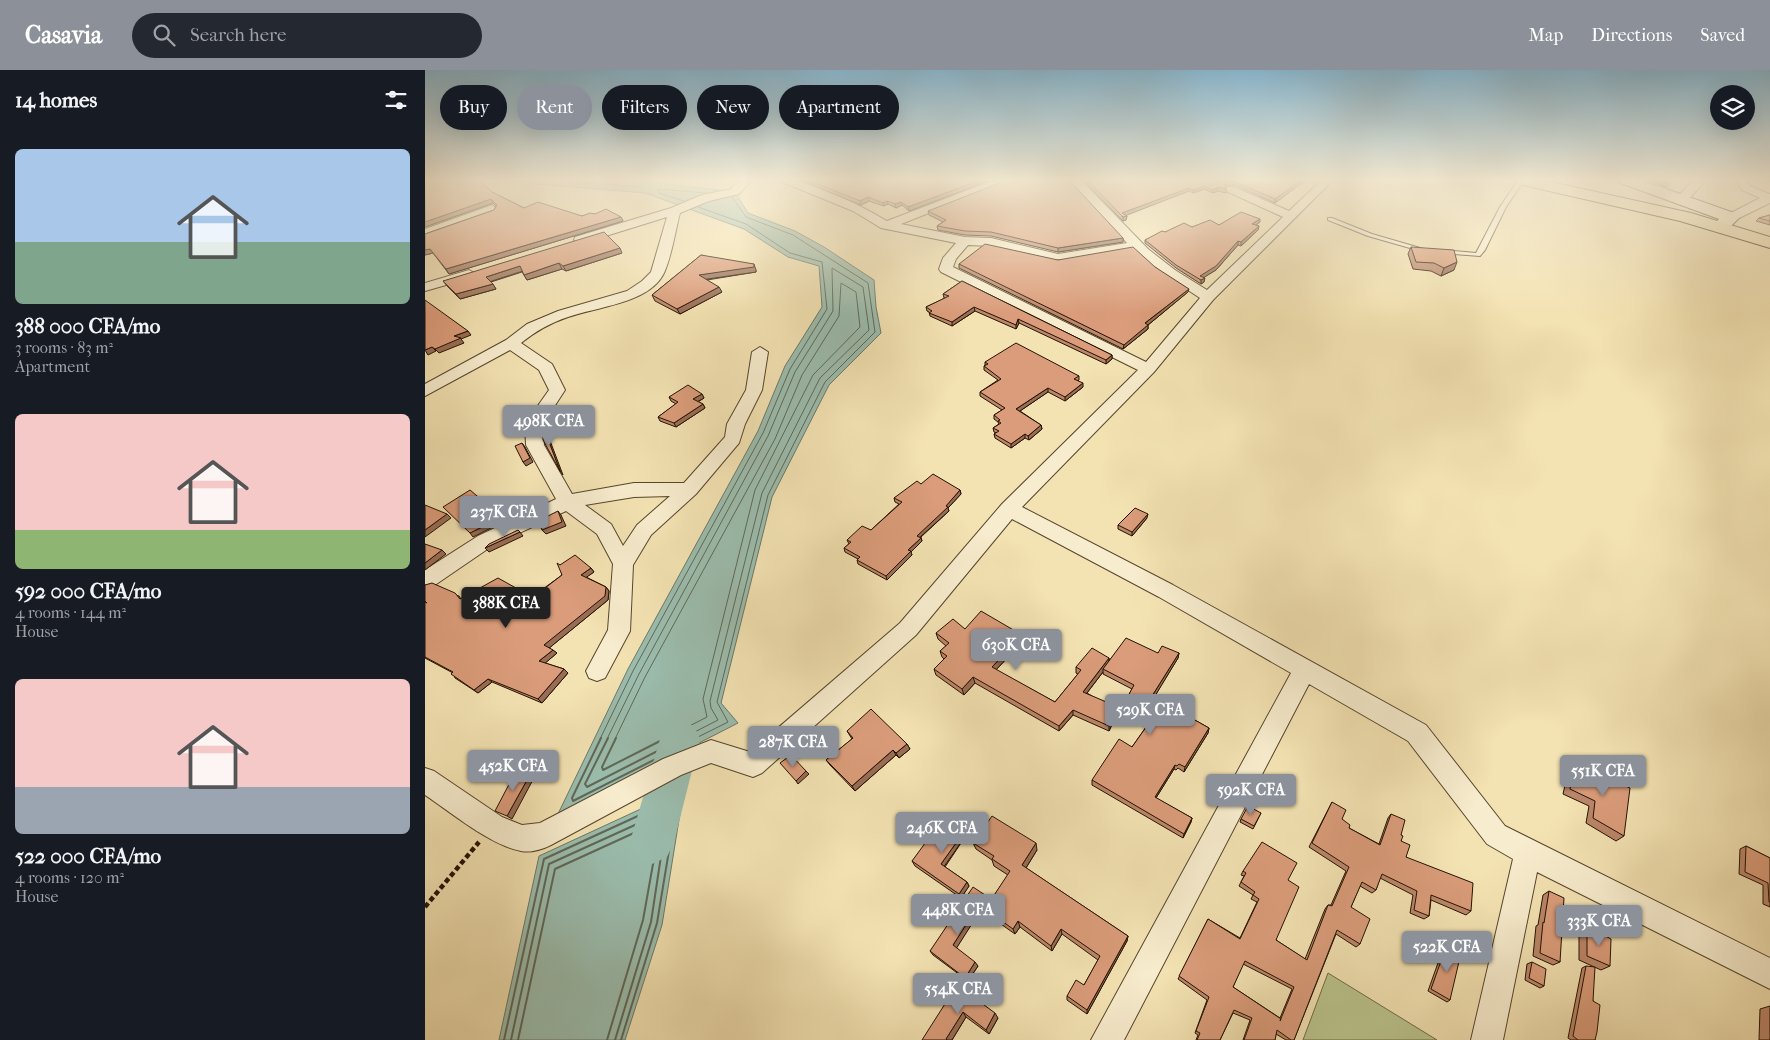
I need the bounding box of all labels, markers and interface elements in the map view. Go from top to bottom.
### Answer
search box [132,13,482,58]
text: Casavia [25,21,102,49]
icon: search [150,21,178,49]
text: Search here [190,24,286,46]
text: Map [1529,25,1563,46]
text: Directions [1591,25,1672,46]
text: Saved [1700,25,1745,46]
chip: Buy [440,85,507,130]
chip: Rent [517,85,592,130]
chip: Filters [602,85,687,130]
chip: New [697,85,769,130]
chip: Apartment [779,85,899,130]
map controls [1710,85,1755,130]
button: layers [1710,85,1755,130]
icon: filters [382,86,410,114]
text: 14 homes [15,88,97,112]
icon: home [168,182,258,272]
text: 388 000 CFA/mo [15,314,160,338]
text: 3 rooms · 83 m² [15,338,113,357]
text: Apartment [15,357,90,376]
pin: 498K CFA [497,404,601,447]
text: 498K CFA [514,411,584,430]
icon: home [168,447,258,537]
pin: 237K CFA [452,496,556,538]
text: 237K CFA [470,502,538,521]
text: 592 000 CFA/mo [15,579,161,603]
pin: 388K CFA [454,586,558,629]
text: 388K CFA [472,593,540,612]
text: 4 rooms · 144 m² [15,603,126,622]
text: House [15,622,58,641]
pin: 630K CFA [964,628,1068,671]
text: 630K CFA [982,635,1050,654]
pin: 529K CFA [1098,694,1202,736]
text: 529K CFA [1116,700,1184,719]
icon: home [168,712,258,802]
pin: 287K CFA [741,726,845,768]
text: 287K CFA [759,732,827,751]
pin: 452K CFA [461,750,565,792]
pin: 551K CFA [1551,754,1655,797]
text: 452K CFA [479,756,547,775]
text: 551K CFA [1571,761,1635,780]
pin: 592K CFA [1199,774,1303,816]
text: 592K CFA [1217,780,1285,799]
pin: 246K CFA [890,812,994,854]
text: 246K CFA [907,818,977,837]
text: 522 000 CFA/mo [15,844,161,868]
text: 4 rooms · 120 m² [15,868,124,887]
text: House [15,887,58,906]
pin: 448K CFA [906,894,1010,936]
text: 448K CFA [922,900,994,919]
pin: 333K CFA [1547,904,1651,947]
text: 333K CFA [1567,911,1631,930]
pin: 522K CFA [1395,930,1499,973]
text: 522K CFA [1413,937,1481,956]
pin: 554K CFA [906,972,1010,1015]
text: 554K CFA [924,979,992,998]

